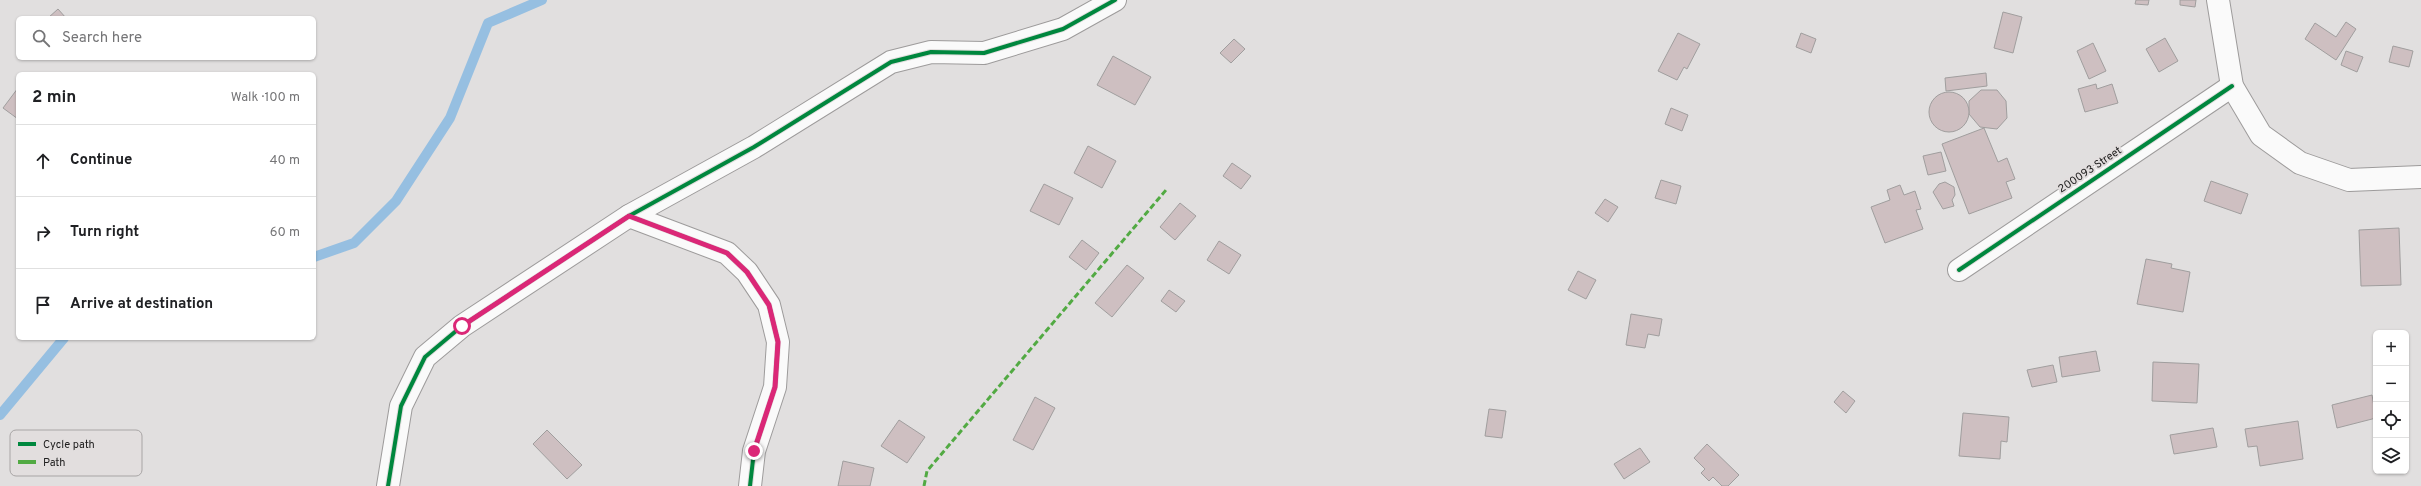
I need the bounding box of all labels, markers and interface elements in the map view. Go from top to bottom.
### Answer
search box [16,16,316,60]
icon: search [30,27,52,49]
text: Search here [62,29,142,48]
text: 2 min [32,87,76,109]
text: Walk · 100 m [231,90,300,106]
street label: 200093 Street [2055,144,2125,196]
icon: ahead [32,150,54,172]
text: Continue [70,151,132,170]
text: 40 m [270,153,300,169]
icon: right [32,222,54,244]
text: Turn right [70,223,139,242]
text: 60 m [270,225,300,241]
icon: arrive [32,294,54,316]
text: Arrive at destination [70,295,213,314]
route start [453,317,471,335]
map controls [2373,330,2409,474]
button: + [2373,330,2409,366]
button: − [2373,366,2409,402]
button: locate [2373,402,2409,438]
legend [10,430,142,476]
text: Cycle path [43,438,95,452]
button: layers [2373,438,2409,474]
route end [745,442,763,460]
text: Path [43,456,65,470]

